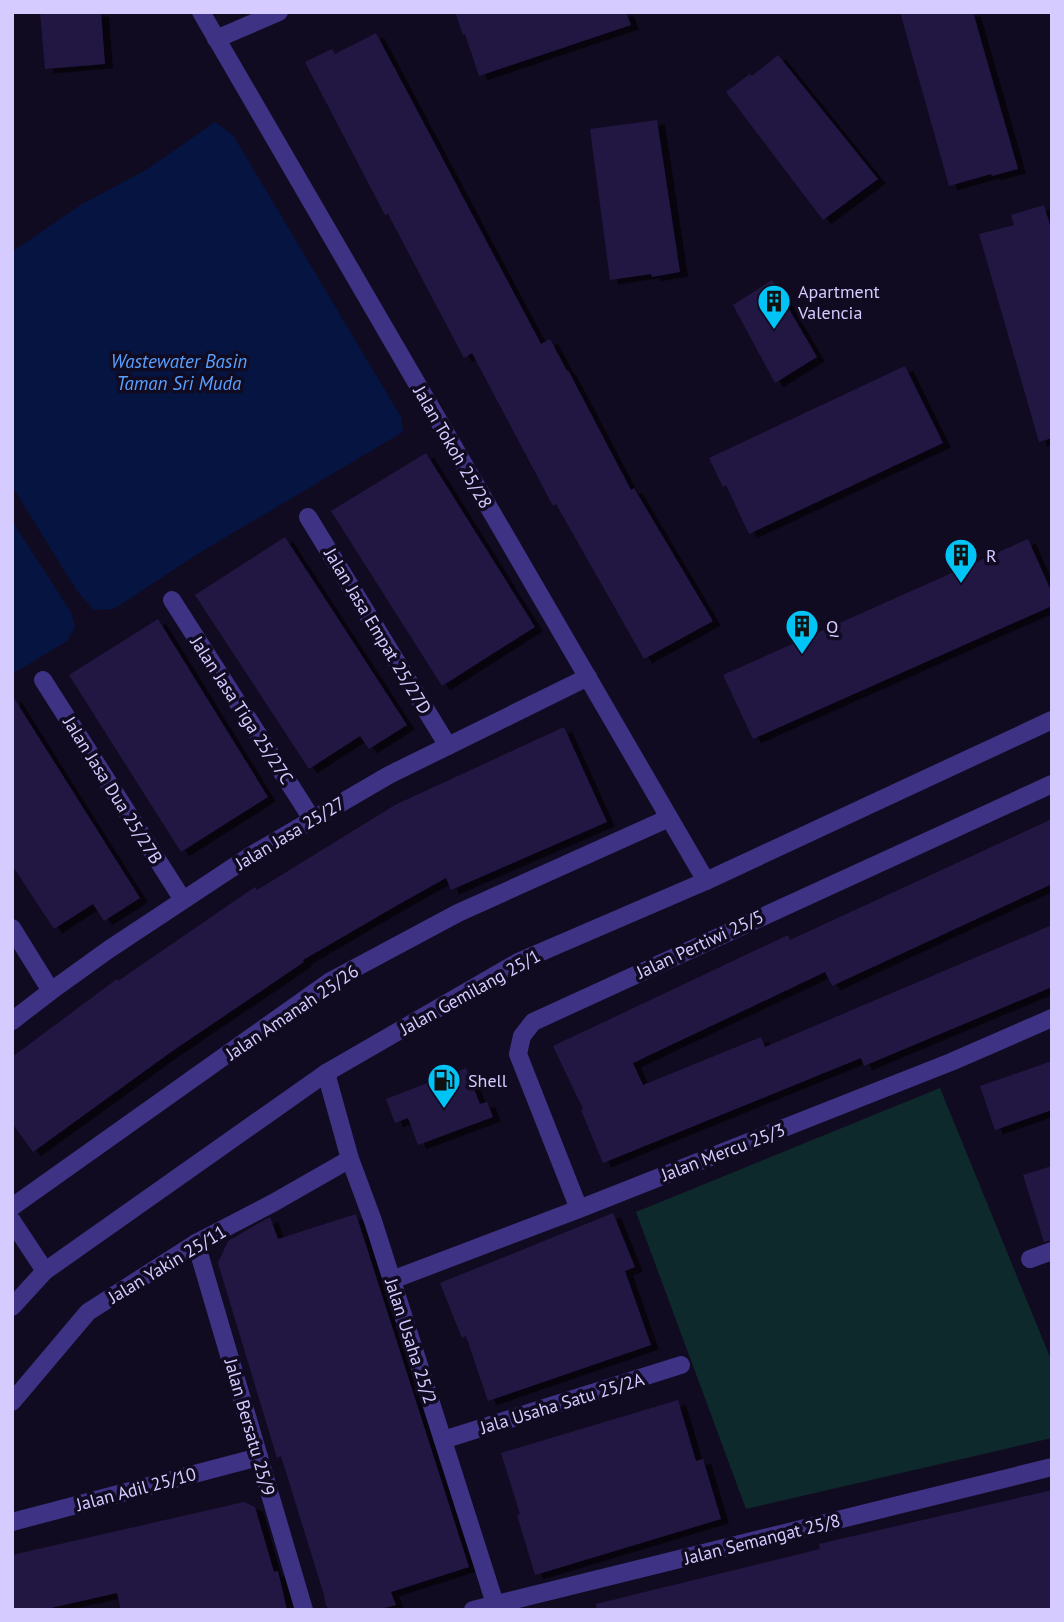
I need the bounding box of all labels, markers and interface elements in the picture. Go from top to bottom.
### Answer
place label: Apartment Valencia [797,280,880,324]
building icon: Apartment Valencia [755,282,793,331]
water label: Wastewater Basin Taman Sri Muda [111,349,247,395]
street label: Jalan Tokoh 25/28 [408,381,497,513]
building icon: R [942,536,980,585]
street label: Jalan Jasa Empat 25/27D [319,543,437,718]
place label: R [986,544,997,567]
building icon: Q [783,607,821,656]
place label: Q [826,615,839,638]
street label: Jalan Jasa Tiga 25/27C [185,631,298,788]
street label: Jalan Jasa Dua 25/27B [58,711,168,868]
street label: Jalan Jasa 25/27 [230,791,349,875]
street label: Jalan Pertiwi 25/5 [632,904,767,984]
street label: Jalan Gemilang 25/1 [395,944,544,1041]
street label: Jalan Amanah 25/26 [220,959,363,1066]
fuel station icon: Shell [425,1061,463,1110]
place label: Shell [468,1069,508,1092]
street label: Jalan Mercu 25/3 [657,1118,788,1187]
street label: Jalan Yakin 25/11 [103,1220,230,1309]
street label: Jalan Usaha 25/2 [380,1274,442,1407]
street label: Jalan Bersatu 25/9 [219,1355,281,1498]
street label: Jala Usaha Satu 25/2A [476,1367,647,1439]
street label: Jalan Adil 25/10 [73,1462,199,1516]
street label: Jalan Semangat 25/8 [680,1508,843,1570]

